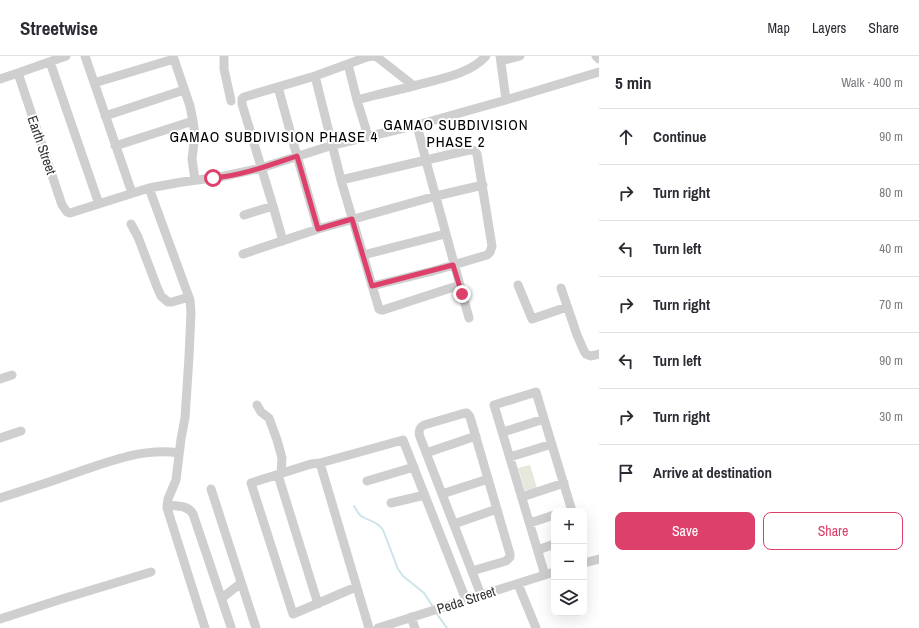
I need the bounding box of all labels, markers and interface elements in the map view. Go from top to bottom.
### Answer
text: Streetwise [20,15,98,41]
text: Map [768,19,790,37]
text: Layers [812,19,846,37]
text: Share [868,19,899,37]
text: 5 min [615,71,651,94]
text: Walk · 400 m [841,74,903,91]
street label: Earth Street [24,113,60,177]
district label: GAMAO SUBDIVISION PHASE 2 [383,114,529,152]
district label: GAMAO SUBDIVISION PHASE 4 [170,126,378,147]
icon: ahead [615,126,637,148]
text: Continue [653,126,706,147]
text: 90 m [879,128,903,145]
route start [204,169,222,187]
icon: right [615,182,637,204]
text: Turn right [653,182,710,203]
text: 80 m [879,184,903,201]
icon: left [615,238,637,260]
text: Turn left [653,238,701,259]
text: 40 m [879,240,903,257]
route end [453,285,471,303]
icon: right [615,294,637,316]
text: Turn right [653,294,710,315]
text: 70 m [879,296,903,313]
icon: left [615,350,637,372]
text: Turn left [653,350,701,371]
text: 90 m [879,352,903,369]
icon: right [615,406,637,428]
text: Turn right [653,406,710,427]
text: 30 m [879,408,903,425]
icon: arrive [615,462,637,484]
text: Arrive at destination [653,462,772,483]
map controls [551,508,587,616]
button: + [551,508,587,544]
button: Save [615,512,755,550]
button: Share [763,512,903,550]
button: − [551,544,587,580]
button: layers [551,580,587,616]
street label: Peda Street [434,582,498,618]

